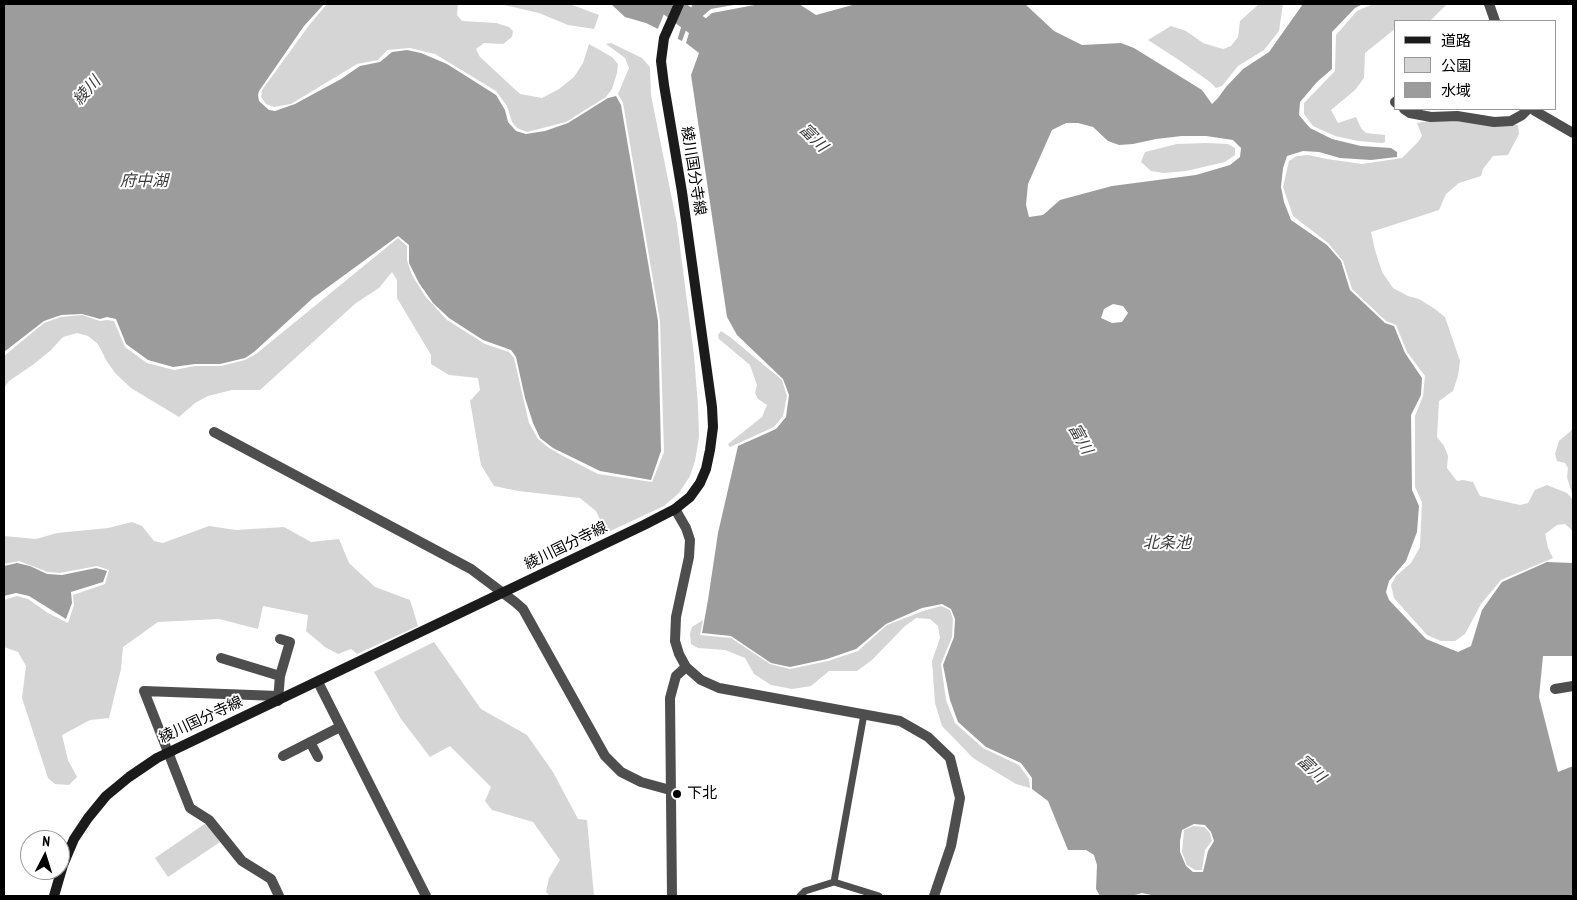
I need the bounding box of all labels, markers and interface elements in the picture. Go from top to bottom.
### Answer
legend [1394,20,1557,110]
text: 道路 [1441,31,1471,50]
text: 公園 [1441,56,1471,75]
water label: 綾川 [69,73,105,109]
text: 水域 [1441,81,1471,100]
water label: 富川 [795,120,831,156]
street label: 綾川国分寺線 [677,125,709,217]
water label: 府中湖 [120,171,168,191]
water label: 富川 [1064,420,1096,458]
street label: 綾川国分寺線 [522,518,610,574]
water label: 北条池 [1143,533,1191,553]
street label: 綾川国分寺線 [156,693,246,747]
water label: 富川 [1293,751,1329,787]
place label: 下北 [687,785,717,803]
marker: 下北 [671,788,683,800]
north arrow [20,830,70,880]
text: N [42,832,51,850]

